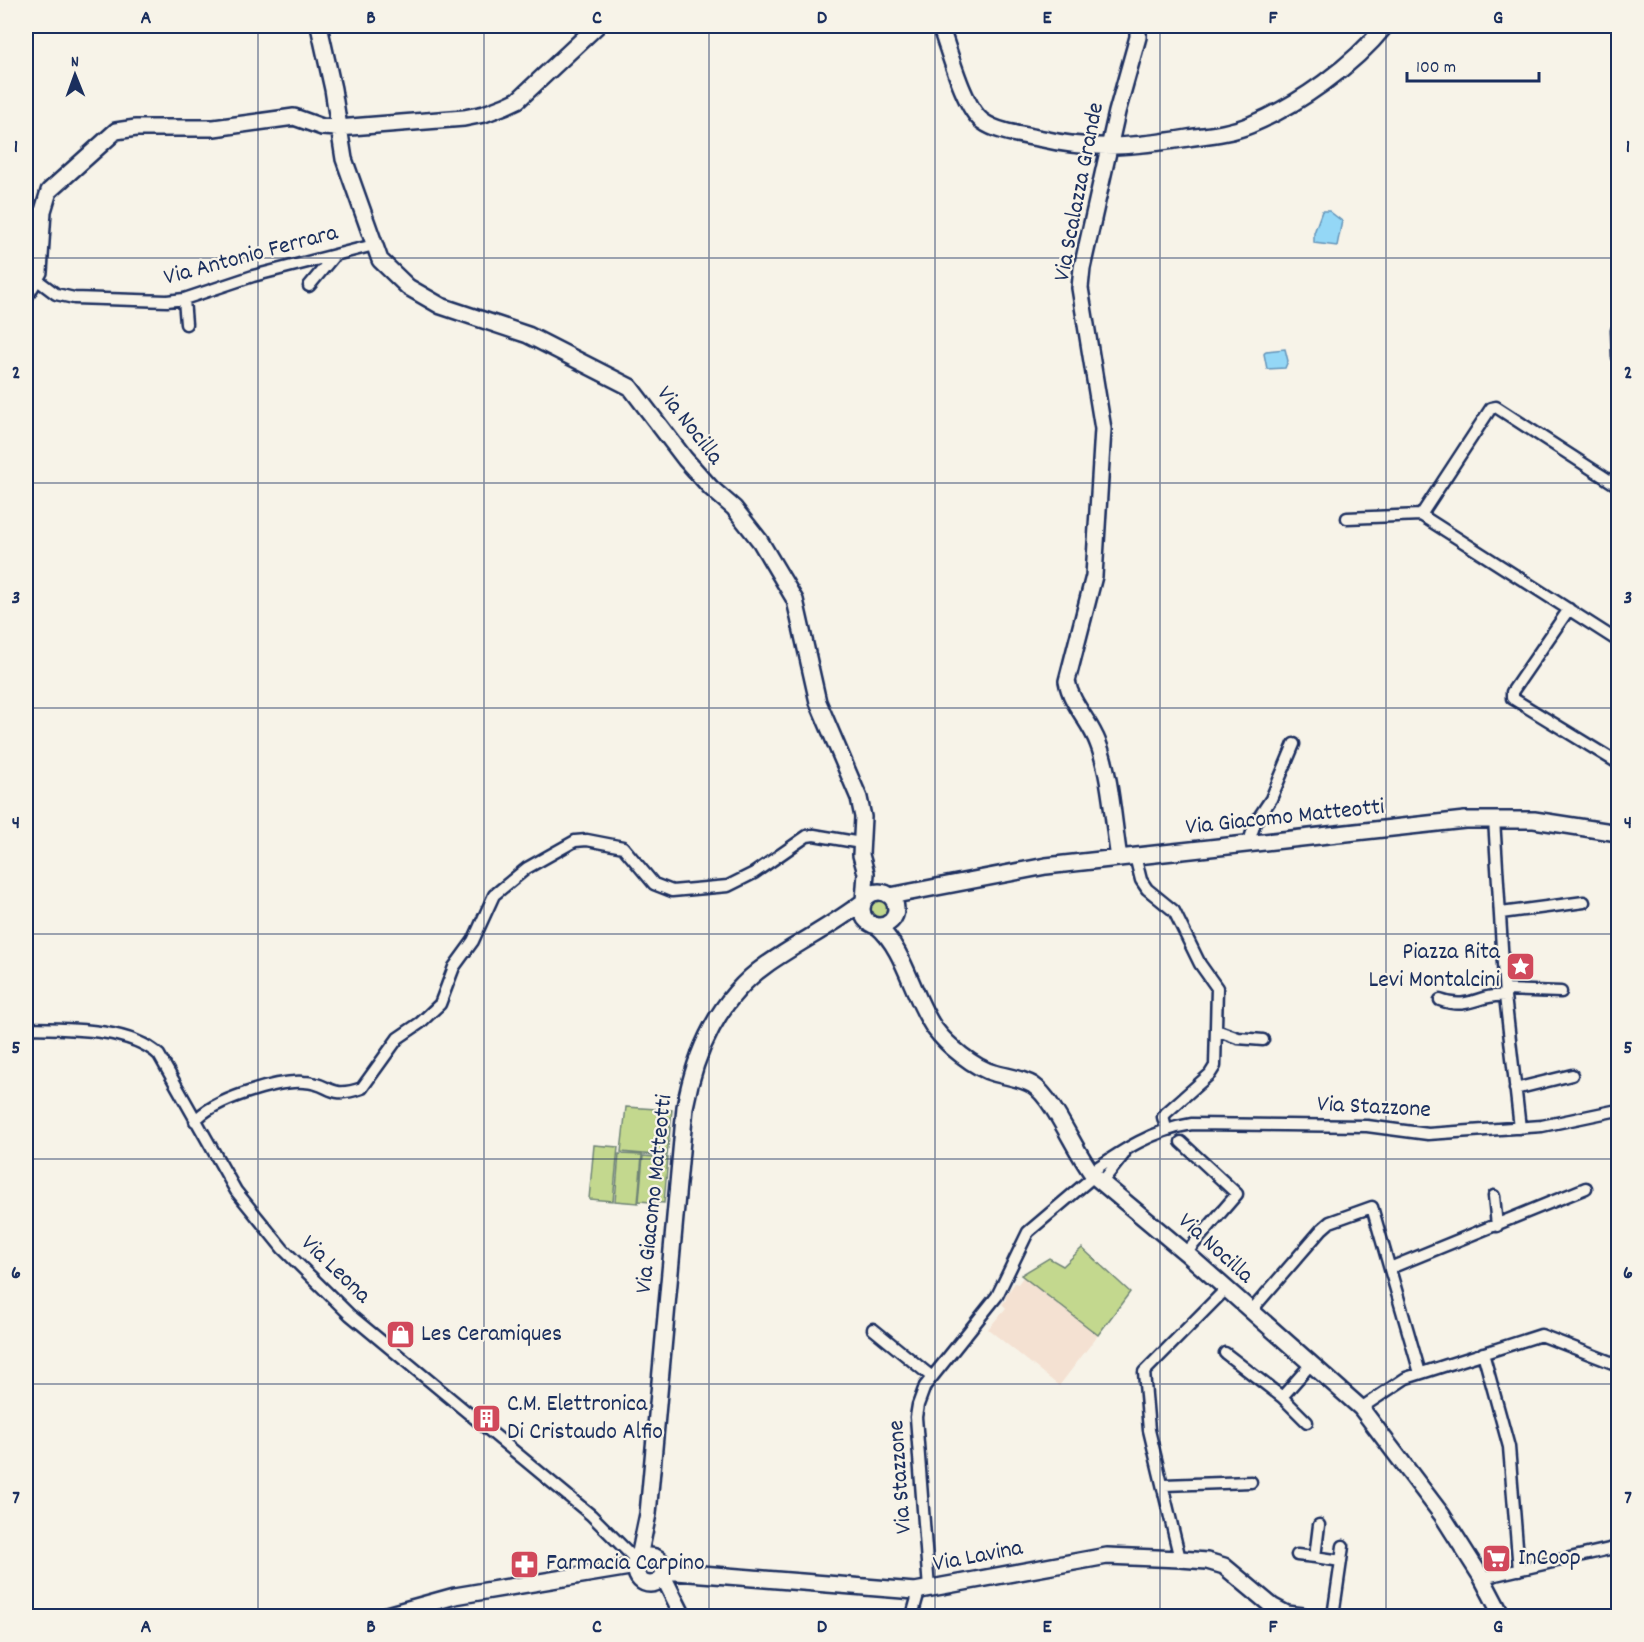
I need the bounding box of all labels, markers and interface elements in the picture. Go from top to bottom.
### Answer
text: A [141,5,152,33]
text: B [366,5,376,33]
text: C [592,5,602,33]
text: D [817,5,828,33]
text: E [1042,5,1052,33]
text: F [1269,5,1279,33]
text: G [1493,5,1503,33]
north arrow [45,45,105,105]
scale bar [1407,45,1539,83]
text: N [71,51,79,74]
text: 100 m [1416,56,1456,81]
street label: Via Scalazza Grande [1046,100,1114,284]
text: 1 [14,134,18,162]
text: 1 [1626,134,1630,162]
street label: Via Antonio Ferrara [160,216,342,296]
text: 2 [12,360,20,388]
text: 2 [1624,360,1632,388]
street label: Via Nocilla [647,379,731,473]
text: 3 [12,585,20,613]
text: 3 [1624,585,1632,613]
street label: Via Giacomo Matteotti [1184,791,1386,845]
text: 4 [12,810,20,838]
text: 4 [1624,810,1632,838]
place label: Piazza Rita Levi Montalcini [1369,936,1501,998]
place icon: Piazza Rita Levi Montalcini [1505,951,1537,983]
text: 5 [11,1035,21,1063]
text: 5 [1623,1035,1633,1063]
street label: Via Stazzone [1316,1088,1432,1128]
street label: Via Giacomo Matteotti [628,1093,682,1295]
street label: Via Nocilla [1169,1206,1261,1293]
street label: Via Leona [292,1228,378,1313]
text: 6 [11,1260,21,1288]
text: 6 [1623,1260,1633,1288]
place label: Les Ceramiques [421,1318,562,1352]
shop icon: Les Ceramiques [384,1319,416,1351]
place label: C.M. Elettronica Di Cristaudo Alfio [507,1388,663,1450]
building icon: C.M. Elettronica Di Cristaudo Alfio [470,1403,502,1435]
street label: Via Stazzone [880,1419,922,1535]
text: 7 [12,1485,20,1513]
text: 7 [1624,1485,1632,1513]
street label: Via Lavina [930,1532,1026,1582]
place label: InCoop [1518,1542,1581,1576]
supermarket icon: InCoop [1481,1543,1513,1575]
place label: Farmacia Carpino [546,1547,705,1581]
pharmacy icon: Farmacia Carpino [509,1548,541,1580]
text: A [141,1614,152,1642]
text: B [366,1614,376,1642]
text: C [592,1614,602,1642]
text: D [817,1614,828,1642]
text: E [1042,1614,1052,1642]
text: F [1269,1614,1279,1642]
text: G [1493,1614,1503,1642]

